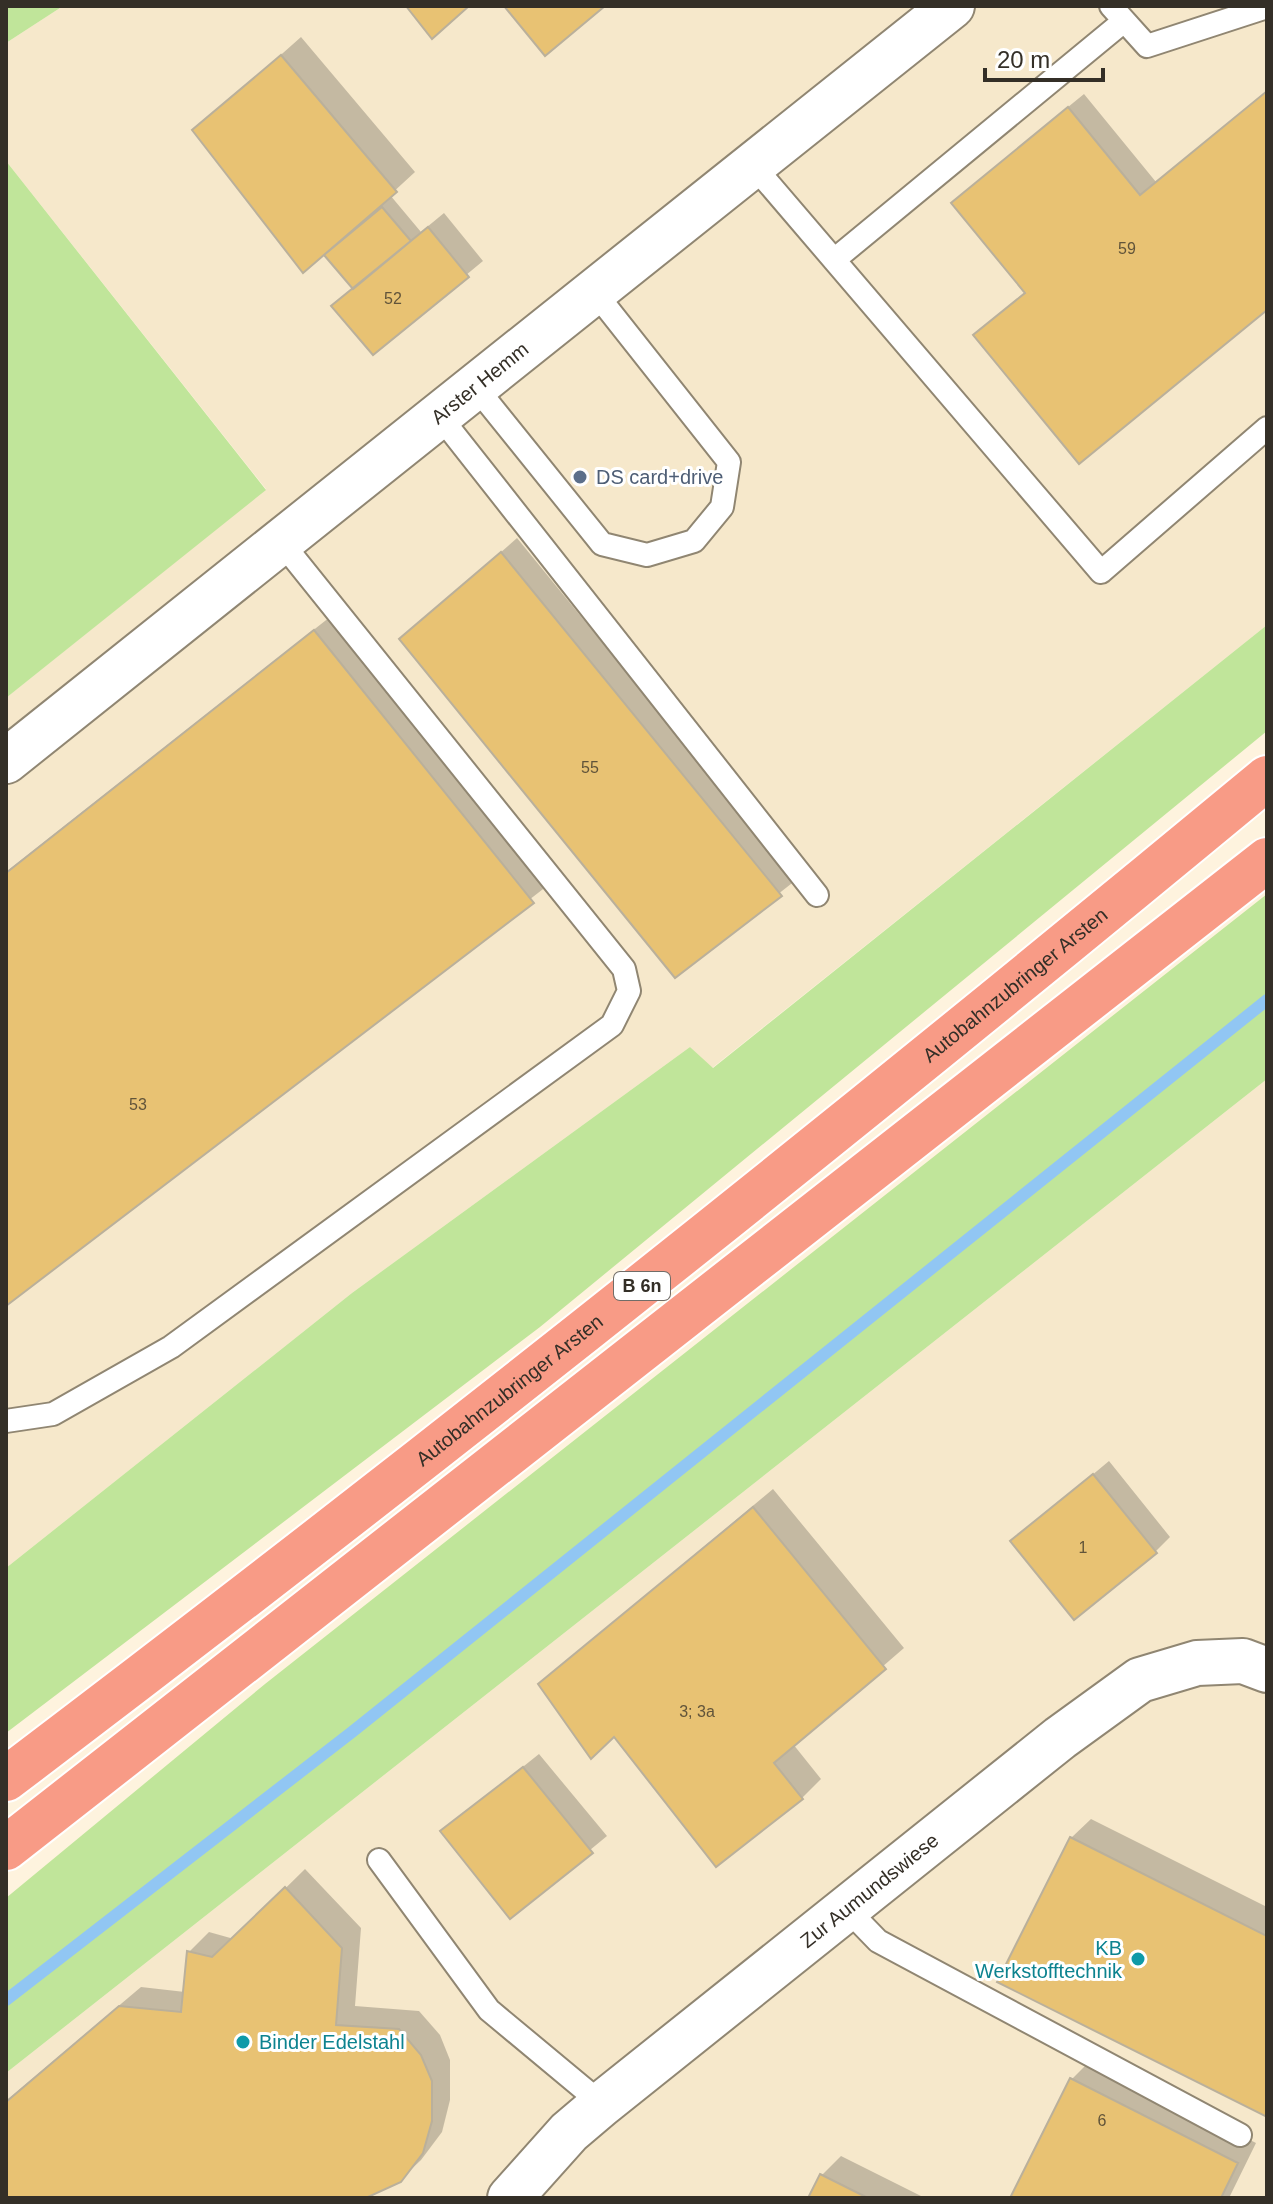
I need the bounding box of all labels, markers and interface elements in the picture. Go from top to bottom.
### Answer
scale bar [985,32,1103,82]
text: 20 m [997,46,1050,73]
house number: 59 [1118,240,1136,257]
house number: 52 [384,290,402,307]
street label: Arster Hemm [427,338,533,428]
place label: DS card+drive [596,466,723,488]
marker: DS card+drive [571,468,589,486]
house number: 55 [581,759,599,776]
street label: Autobahnzubringer Arsten [918,903,1112,1067]
house number: 53 [129,1096,147,1113]
road number: B 6n [614,1272,670,1300]
street label: Autobahnzubringer Arsten [412,1310,607,1470]
house number: 1 [1079,1539,1088,1556]
house number: 3; 3a [679,1703,715,1720]
street label: Zur Aumundswiese [796,1829,943,1952]
place label: KB Werkstofftechnik [975,1937,1123,1982]
marker: KB Werkstofftechnik [1129,1950,1147,1968]
place label: Binder Edelstahl [259,2031,405,2053]
marker: Binder Edelstahl [234,2033,252,2051]
house number: 6 [1098,2112,1107,2129]

